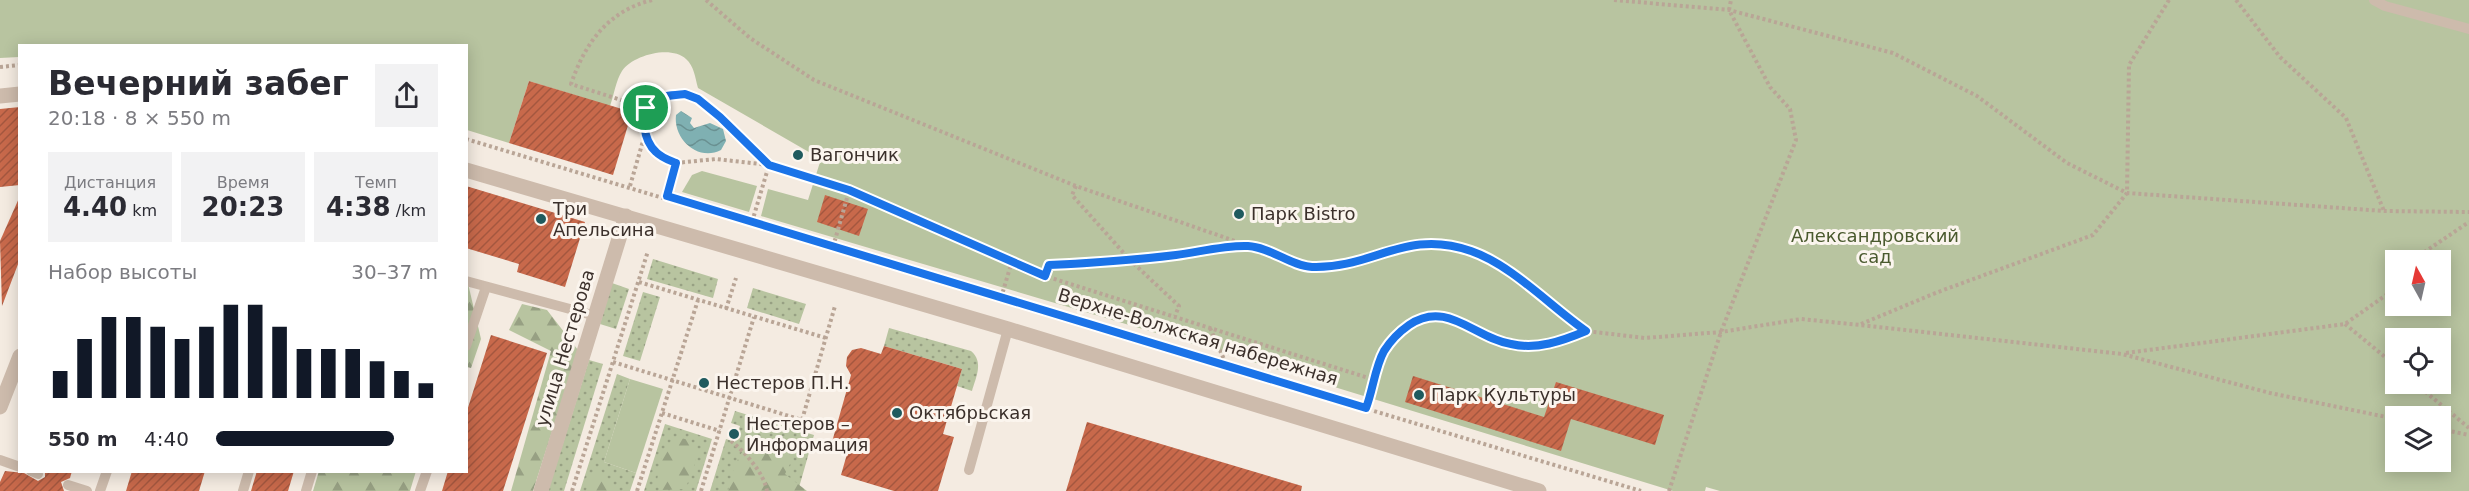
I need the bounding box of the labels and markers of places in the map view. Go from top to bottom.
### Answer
pin [620,82,671,133]
place label: Вагончик [810,144,899,165]
marker: Вагончик [791,148,805,162]
place label: Три Апельсина [552,198,655,240]
place label: Парк Bistro [1251,203,1355,224]
marker: Парк Bistro [1232,207,1246,221]
marker: Три Апельсина [534,212,548,226]
place label: Нестеров П.Н. [716,372,849,393]
marker: Нестеров П.Н. [697,376,711,390]
place label: Парк Культуры [1431,384,1576,405]
marker: Парк Культуры [1412,388,1426,402]
place label: Октябрьская [909,402,1031,423]
marker: Октябрьская [890,406,904,420]
place label: Нестеров – Информация [746,413,868,455]
marker: Нестеров – Информация [727,427,741,441]

